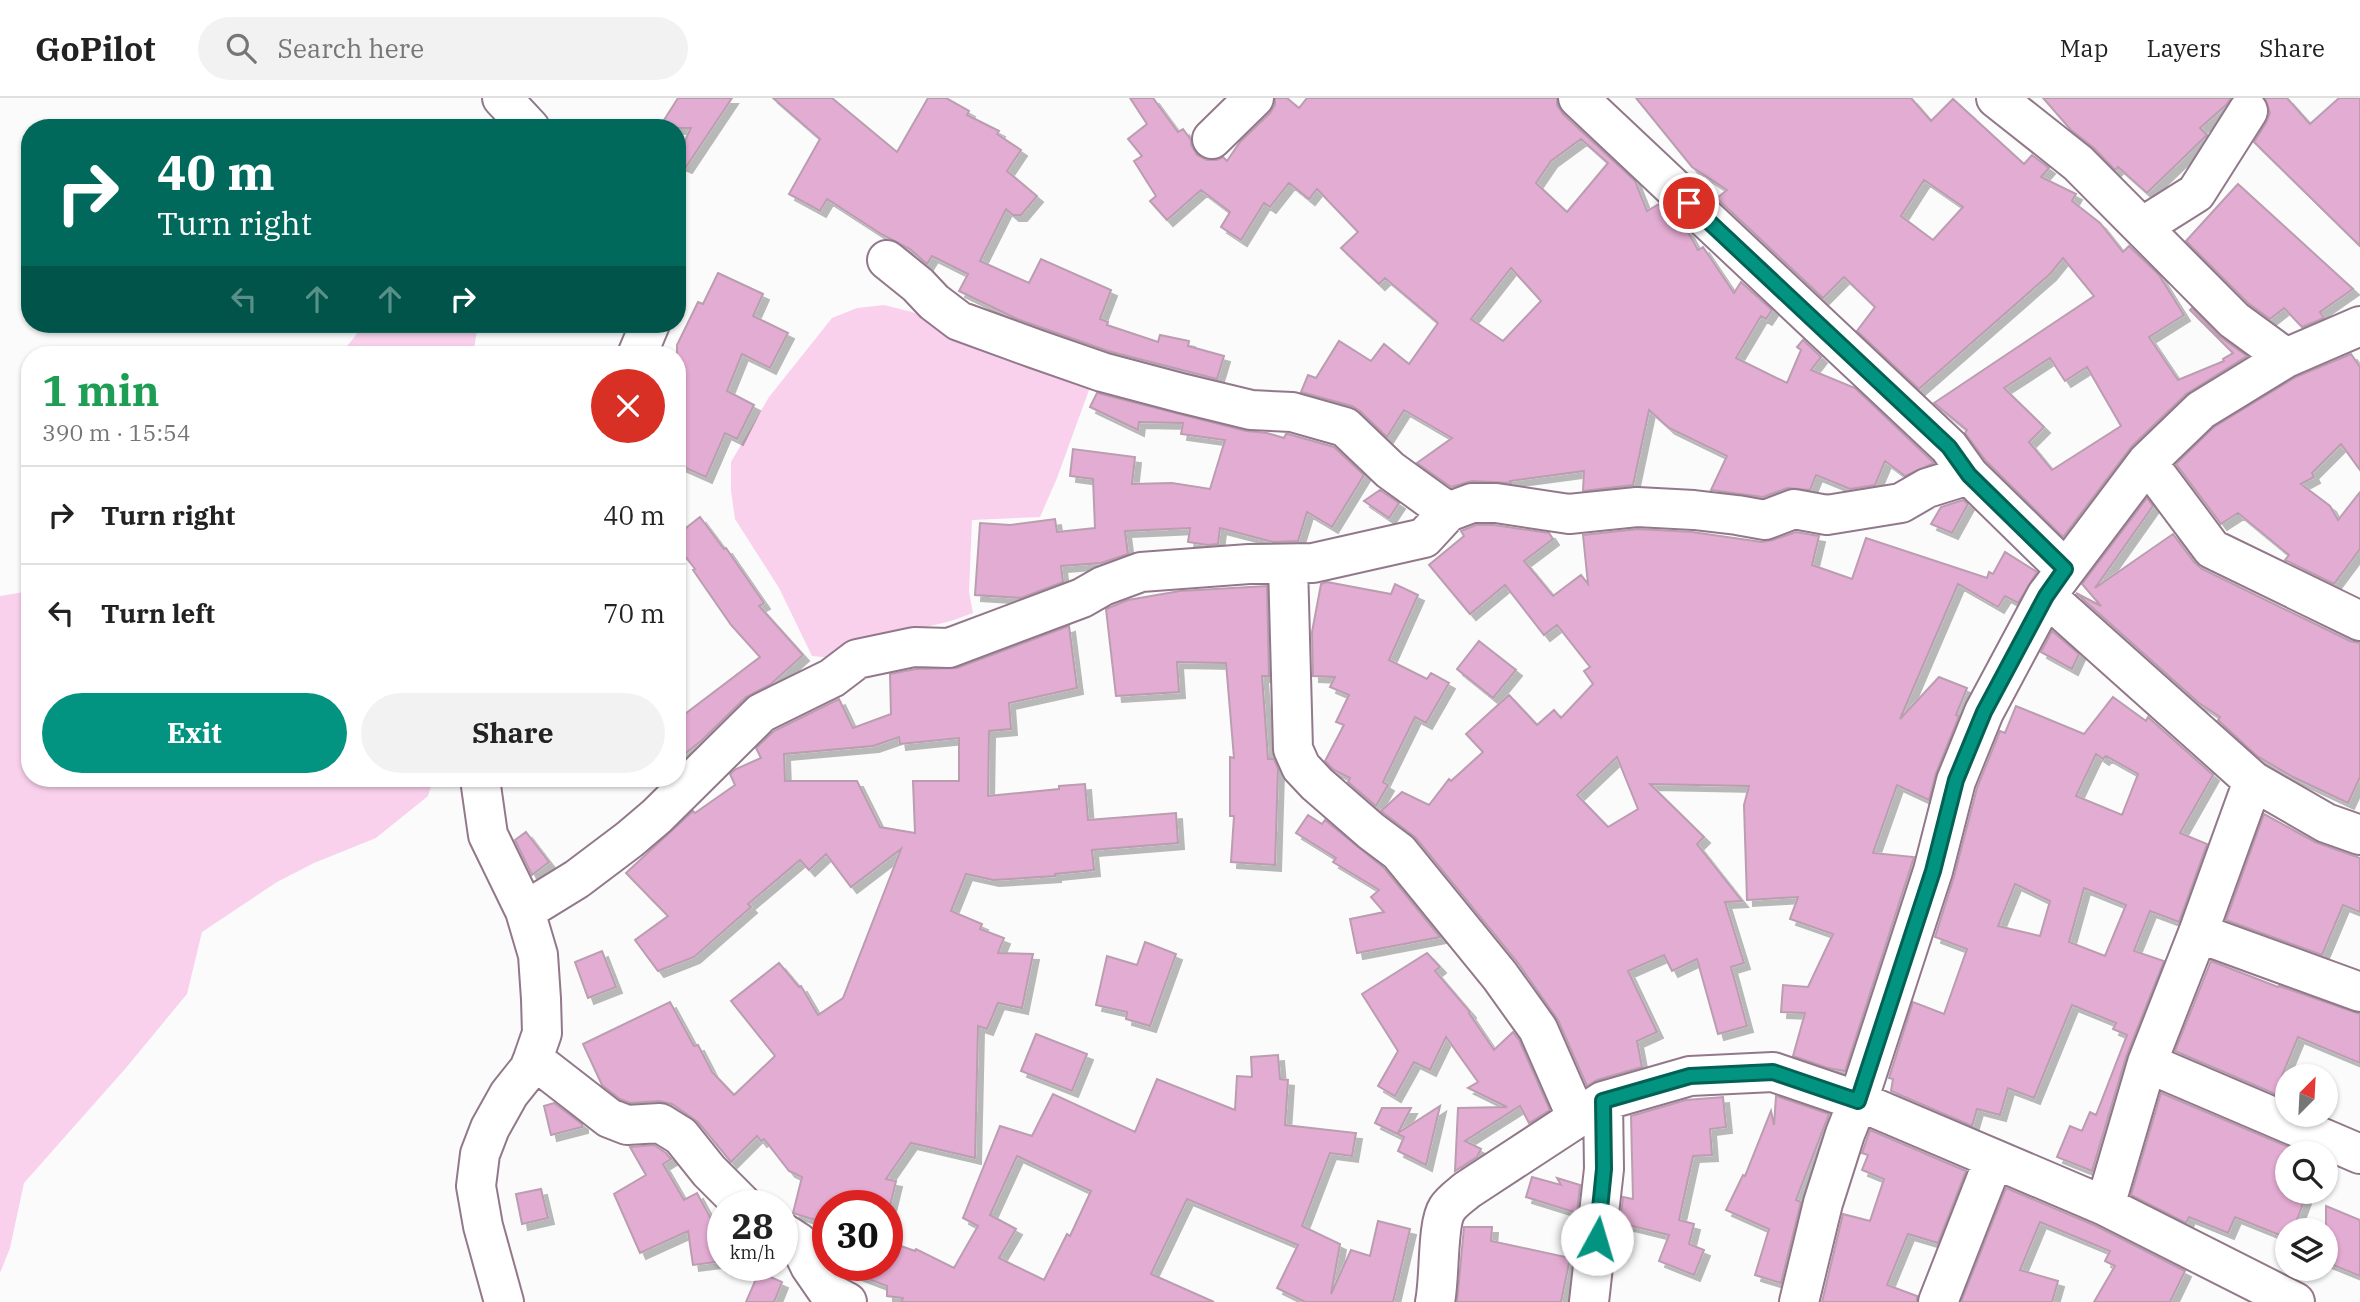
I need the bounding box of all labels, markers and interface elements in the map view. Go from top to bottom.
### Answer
search box [198,17,688,80]
text: GoPilot [35,27,156,70]
icon: search [222,29,260,67]
text: Search here [278,31,424,65]
text: Map [2060,32,2108,64]
text: Layers [2146,32,2221,64]
text: Share [2259,32,2325,64]
text: 40 m [157,140,275,203]
icon: right [42,147,133,238]
pin [1659,173,1719,233]
icon: arrive [1670,184,1708,222]
text: Turn right [157,202,312,244]
icon: left [225,280,263,318]
icon: ahead [298,280,336,318]
icon: ahead [371,280,409,318]
icon: right [444,280,482,318]
text: 1 min [42,363,160,418]
button: close [591,369,665,443]
text: 390 m · 15:54 [42,417,191,447]
icon: right [42,496,80,534]
text: Turn right [101,498,235,532]
text: 40 m [603,498,665,532]
icon: left [42,594,80,632]
text: Turn left [101,596,215,630]
text: 70 m [603,596,665,630]
button: Exit [42,693,347,773]
button: Share [361,693,665,773]
north arrow [2275,1064,2338,1127]
map controls [2275,1064,2338,1281]
button: search [2275,1141,2338,1204]
speed limit sign: 30 [812,1190,903,1281]
position arrow [1560,1202,1634,1276]
text: 28 [731,1203,774,1249]
button: layers [2275,1218,2338,1281]
text: km/h [730,1241,775,1264]

